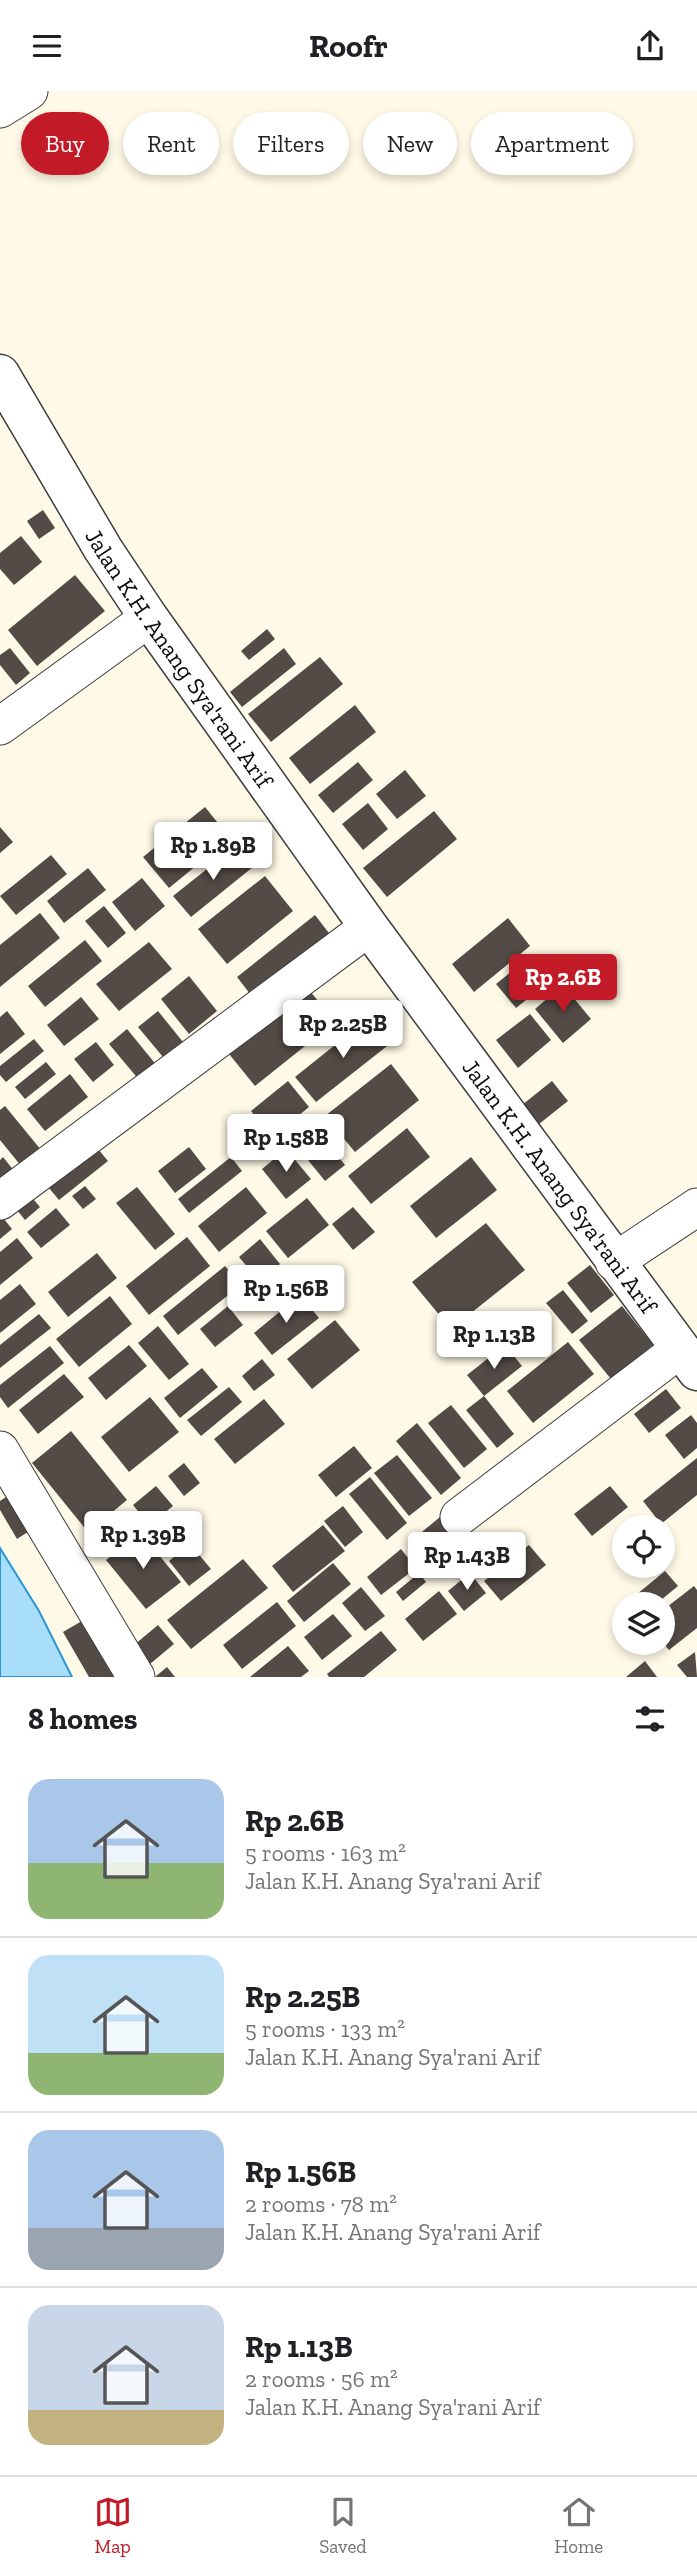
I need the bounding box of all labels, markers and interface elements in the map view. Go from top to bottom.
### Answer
icon: menu [28,27,66,65]
text: Roofr [309,27,388,65]
icon: share [631,27,669,65]
chip: Buy [21,112,109,175]
chip: Rent [123,112,219,175]
chip: Filters [233,112,349,175]
chip: New [363,112,457,175]
chip: Apartment [471,112,633,175]
street label: Jalan K.H. Anang Sya'rani Arif [80,523,281,795]
pin: Rp 1.89B [141,823,285,882]
text: Rp 1.89B [170,831,256,859]
pin: Rp 2.6B [498,955,628,1014]
text: Rp 2.6B [525,963,601,991]
pin: Rp 2.25B [271,1000,415,1060]
text: Rp 2.25B [299,1009,387,1037]
street label: Jalan K.H. Anang Sya'rani Arif [457,1053,665,1320]
pin: Rp 1.58B [214,1115,358,1174]
text: Rp 1.58B [243,1123,329,1151]
pin: Rp 1.56B [214,1265,358,1325]
text: Rp 1.56B [243,1274,329,1302]
pin: Rp 1.13B [422,1311,566,1371]
text: Rp 1.13B [453,1320,535,1348]
pin: Rp 1.39B [71,1511,215,1571]
map controls [612,1515,675,1655]
button: locate [612,1515,675,1578]
text: Rp 1.39B [100,1520,186,1548]
pin: Rp 1.43B [395,1533,539,1592]
text: Rp 1.43B [424,1541,510,1569]
button: layers [612,1592,675,1655]
icon: filters [631,1700,669,1738]
text: 8 homes [28,1701,137,1737]
text: Rp 2.6B [245,1803,344,1839]
icon: home [84,1807,168,1891]
text: 5 rooms · 163 m² [245,1839,406,1867]
text: Jalan K.H. Anang Sya'rani Arif [245,1867,540,1895]
text: Rp 2.25B [245,1979,360,2015]
icon: home [84,1983,168,2067]
text: 5 rooms · 133 m² [245,2015,405,2043]
text: Jalan K.H. Anang Sya'rani Arif [245,2043,540,2071]
text: Rp 1.56B [245,2154,356,2190]
icon: home [84,2158,168,2242]
text: 2 rooms · 78 m² [245,2190,397,2218]
text: Jalan K.H. Anang Sya'rani Arif [245,2218,540,2246]
text: Rp 1.13B [245,2329,353,2365]
icon: home [84,2333,168,2417]
text: 2 rooms · 56 m² [245,2365,398,2393]
text: Jalan K.H. Anang Sya'rani Arif [245,2393,540,2421]
tab: Map [94,2493,132,2558]
tab: Saved [319,2493,367,2558]
tab: Home [554,2493,603,2558]

